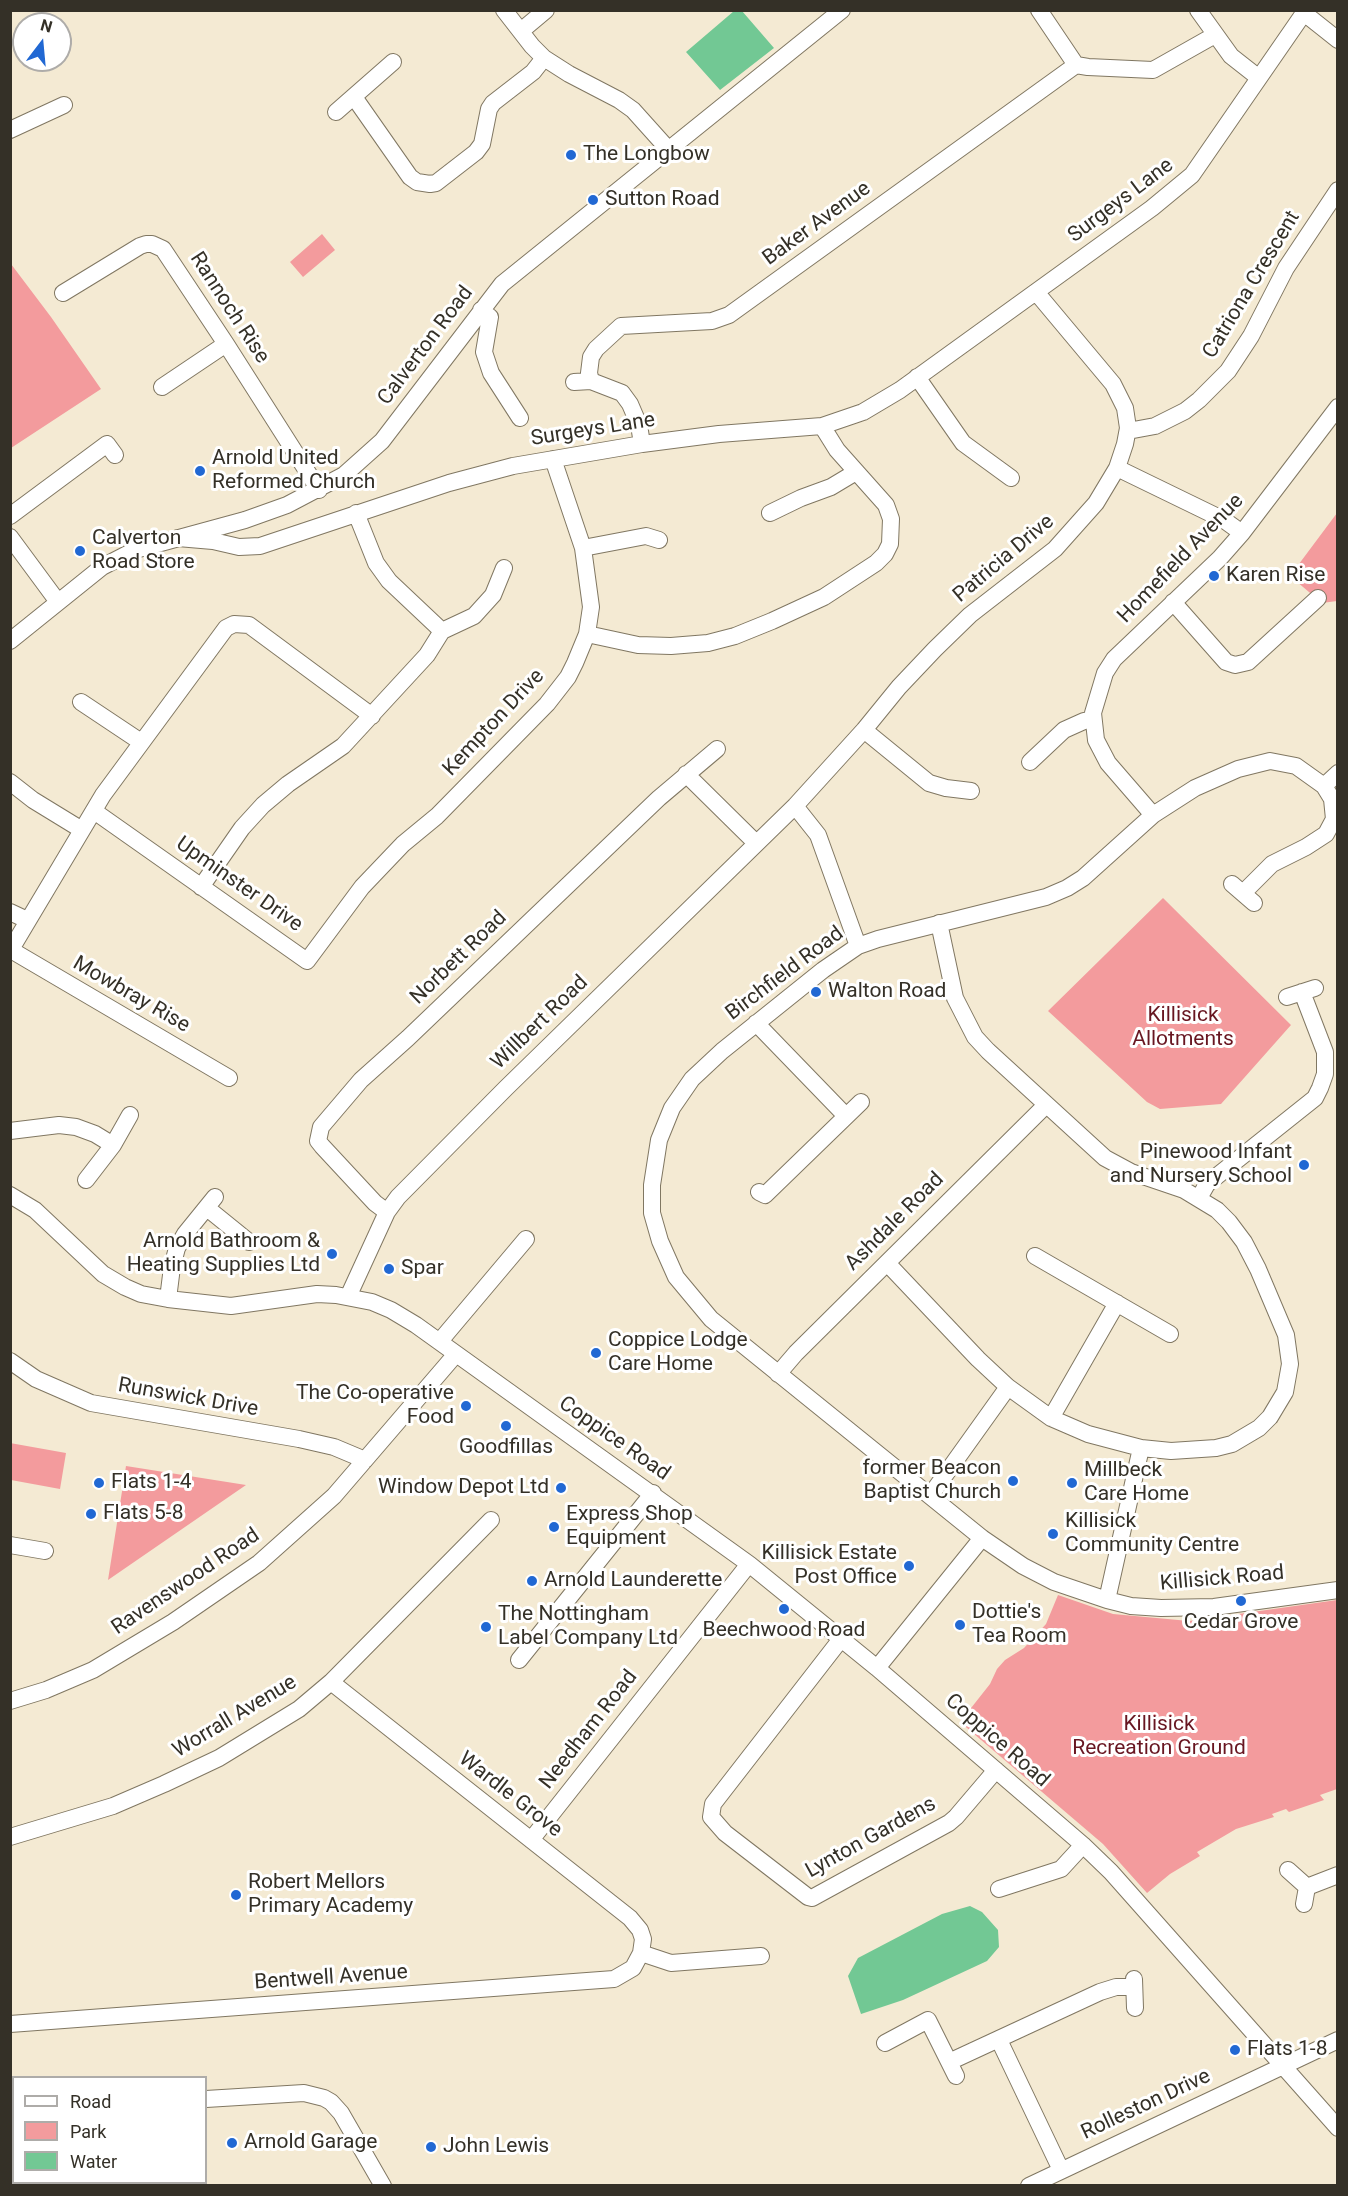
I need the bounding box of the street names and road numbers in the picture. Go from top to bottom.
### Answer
street label: Surgeys Lane [1063,153,1179,249]
street label: Baker Avenue [758,176,876,272]
street label: Catriona Crescent [1198,207,1306,363]
street label: Rannoch Rise [184,248,274,368]
street label: Calverton Road [373,281,479,411]
street label: Surgeys Lane [529,408,657,452]
street label: Homefield Avenue [1113,489,1249,629]
street label: Patricia Drive [949,510,1059,608]
street label: Kempton Drive [438,664,550,782]
street label: Upminster Drive [171,832,307,938]
street label: Norbett Road [406,906,512,1010]
street label: Birchfield Road [721,922,849,1026]
street label: Mowbray Rise [68,951,194,1039]
street label: Willbert Road [486,971,594,1075]
street label: Ashdale Road [840,1167,950,1277]
street label: Runswick Drive [116,1373,260,1423]
street label: Coppice Road [554,1391,674,1487]
street label: Ravenswood Road [107,1523,265,1641]
street label: Killisick Road [1159,1561,1285,1597]
street label: Needham Road [535,1666,643,1794]
street label: Worrall Avenue [169,1670,301,1764]
street label: Coppice Road [940,1689,1054,1793]
street label: Wardle Grove [453,1747,567,1843]
street label: Lynton Gardens [801,1792,941,1884]
street label: Bentwell Avenue [253,1960,409,1996]
street label: Rolleston Drive [1077,2064,1215,2146]

